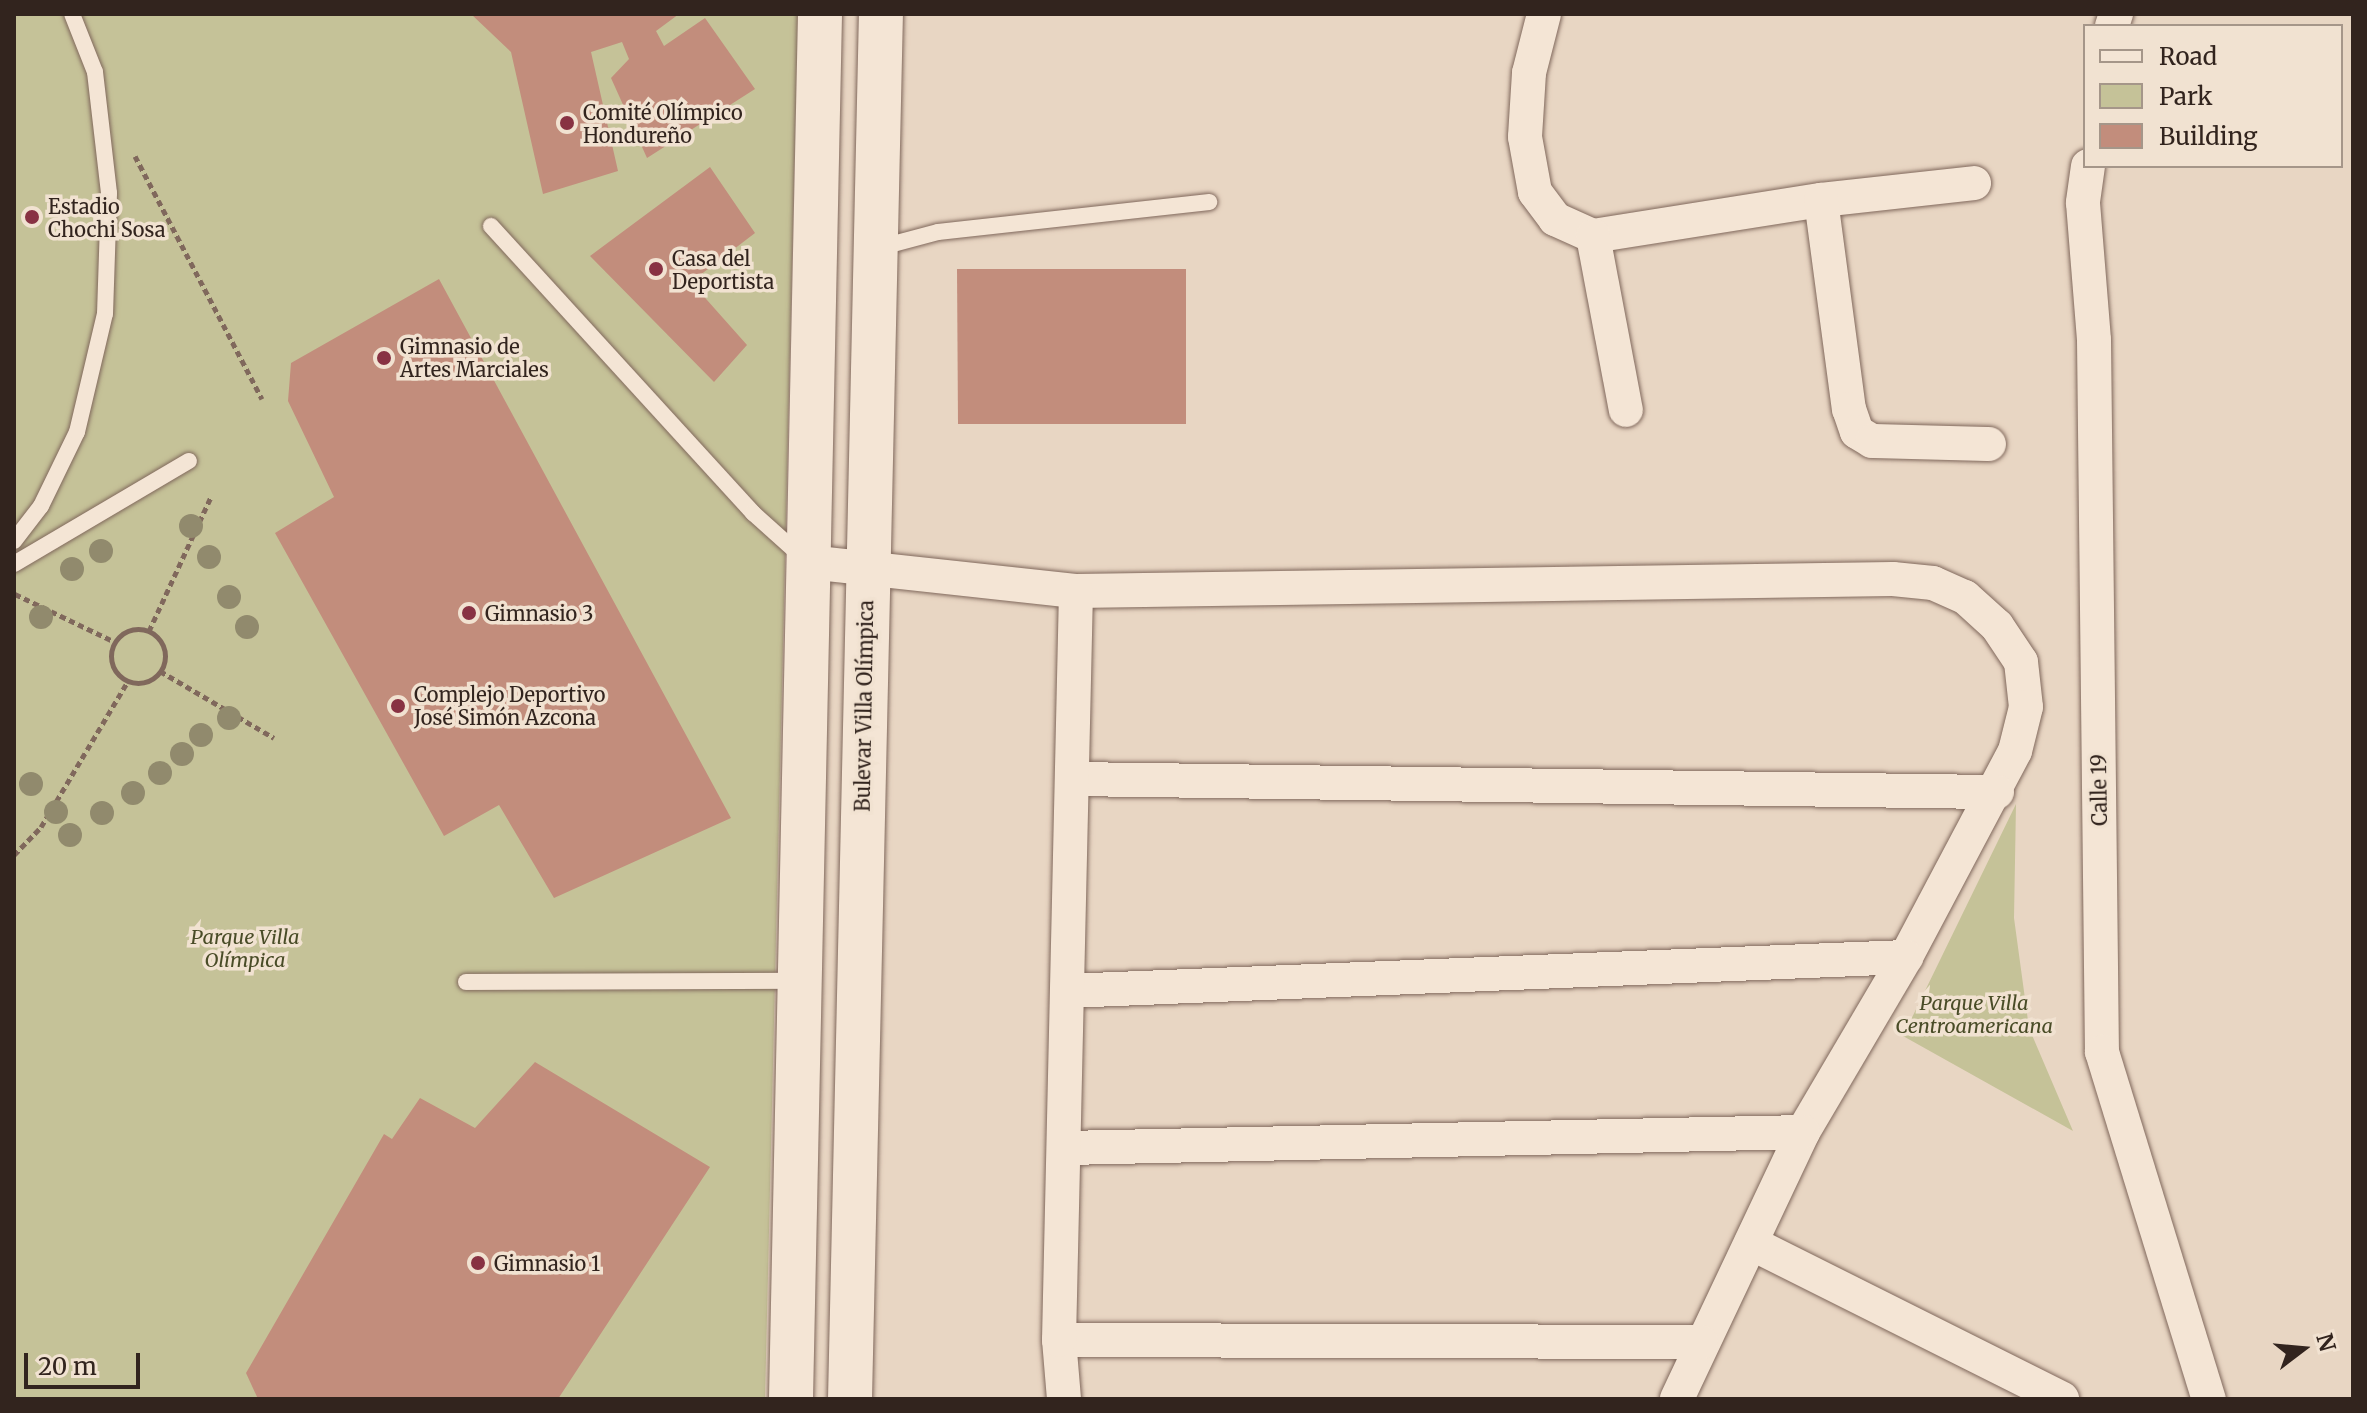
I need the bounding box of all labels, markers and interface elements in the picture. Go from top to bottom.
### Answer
legend [2083,24,2343,168]
text: Road [2159,41,2217,72]
text: Park [2159,81,2212,112]
place label: Comité Olímpico Hondureño [583,100,743,147]
marker: Comité Olímpico Hondureño [558,114,576,132]
text: Building [2159,121,2258,152]
place label: Estadio Chochi Sosa [48,194,165,241]
marker: Estadio Chochi Sosa [23,208,41,226]
place label: Casa del Deportista [672,246,774,293]
marker: Casa del Deportista [647,260,665,278]
place label: Gimnasio de Artes Marciales [400,334,549,381]
marker: Gimnasio de Artes Marciales [375,349,393,367]
street label: Bulevar Villa Olímpica [850,600,878,812]
place label: Gimnasio 3 [485,601,593,625]
marker: Gimnasio 3 [460,604,478,622]
place label: Complejo Deportivo José Simón Azcona [414,682,605,729]
marker: Complejo Deportivo José Simón Azcona [389,697,407,715]
street label: Calle 19 [2086,754,2112,826]
park label: Parque Villa Olímpica [191,925,299,972]
park label: Parque Villa Centroamericana [1895,991,2053,1038]
place label: Gimnasio 1 [494,1251,600,1275]
marker: Gimnasio 1 [469,1254,487,1272]
north arrow [2263,1309,2343,1389]
text: N [2310,1330,2342,1355]
scale bar [28,1337,144,1387]
text: 20 m [38,1351,97,1382]

